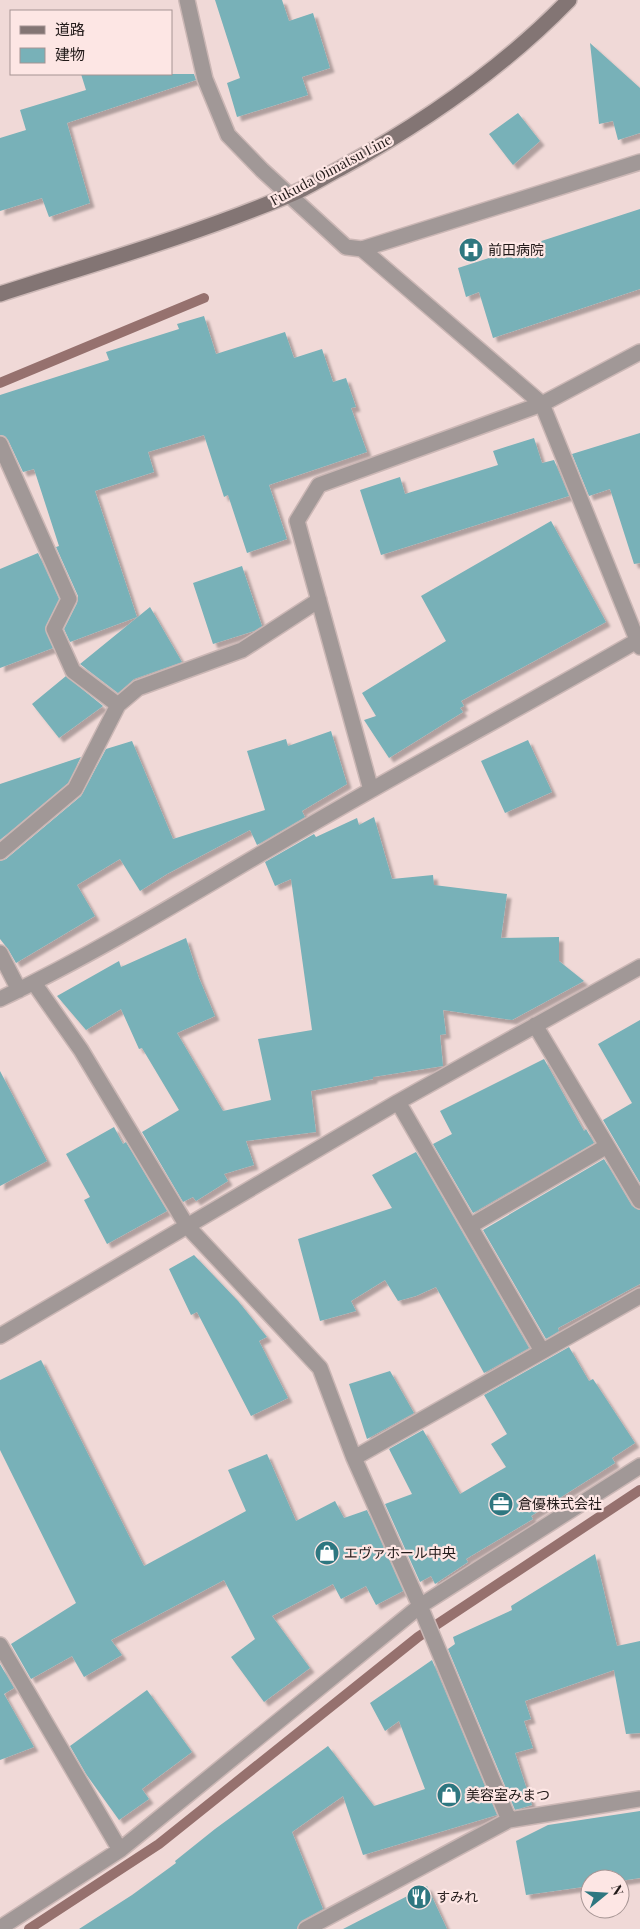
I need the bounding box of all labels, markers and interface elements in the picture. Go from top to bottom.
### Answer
legend [10,10,172,75]
text: 道路 [55,19,85,39]
text: 建物 [55,44,85,64]
street label: Fukuda Oimatsu Line [267,130,395,210]
hospital icon: 前田病院 [458,237,484,263]
place label: 前田病院 [488,240,544,259]
office icon: 倉優株式会社 [488,1491,514,1517]
place label: 倉優株式会社 [518,1494,602,1513]
shop icon: エヴァホール中央 [314,1540,340,1566]
place label: エヴァホール中央 [344,1543,456,1562]
shop icon: 美容室みまつ [436,1782,462,1808]
place label: 美容室みまつ [466,1785,550,1804]
north arrow [580,1869,630,1919]
text: N [607,1882,628,1898]
restaurant icon: すみれ [406,1884,432,1910]
place label: すみれ [436,1887,478,1906]

